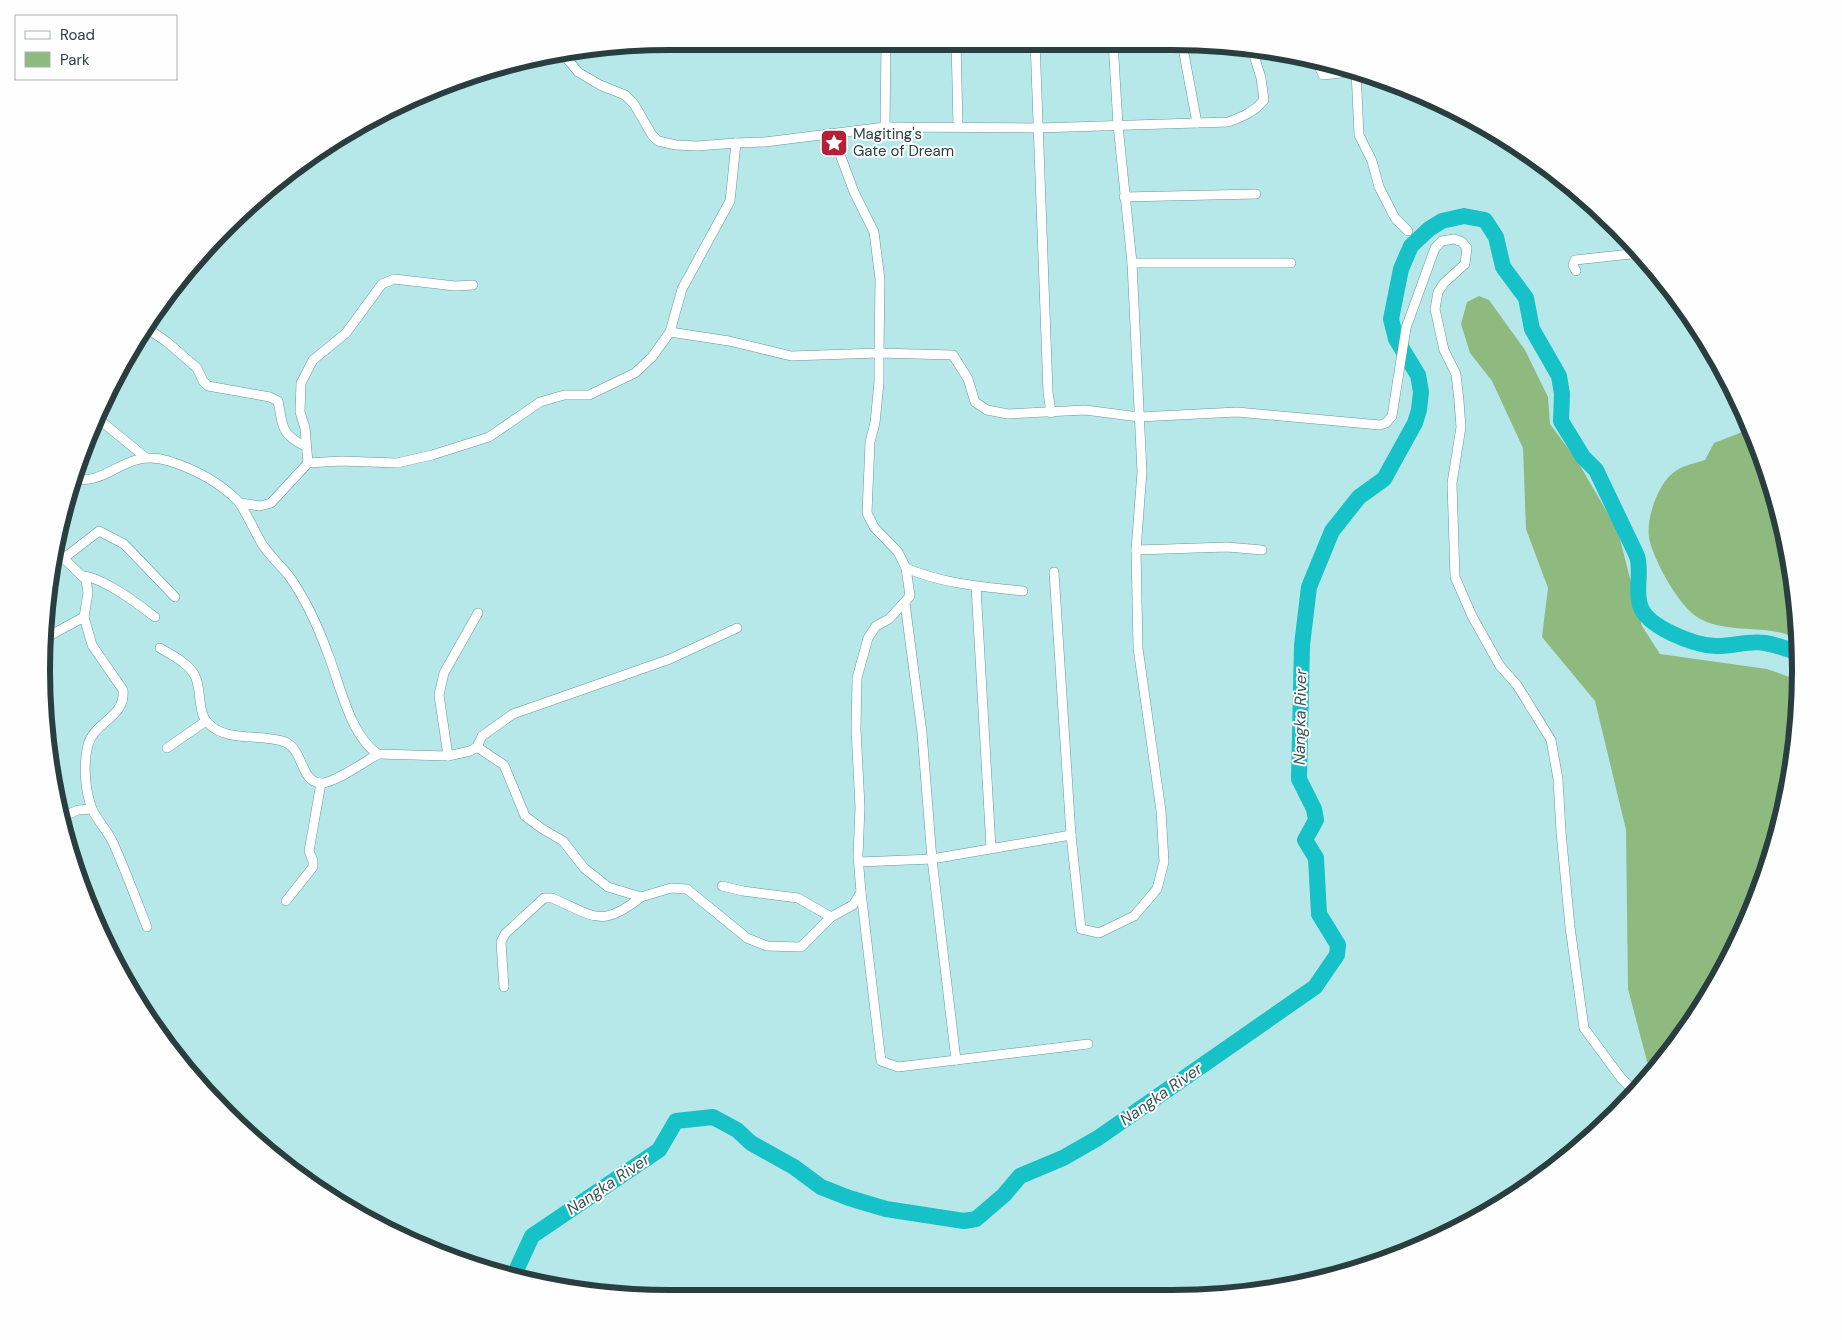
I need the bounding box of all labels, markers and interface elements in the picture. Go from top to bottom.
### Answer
legend [15,15,178,80]
text: Road [60,25,95,45]
text: Park [60,50,90,70]
place label: Magiting's Gate of Dream [853,124,954,161]
place icon: Magiting's Gate of Dream [819,128,849,158]
water label: Nangka River [1289,668,1311,765]
water label: Nangka River [1116,1057,1207,1130]
water label: Nangka River [562,1148,655,1220]

